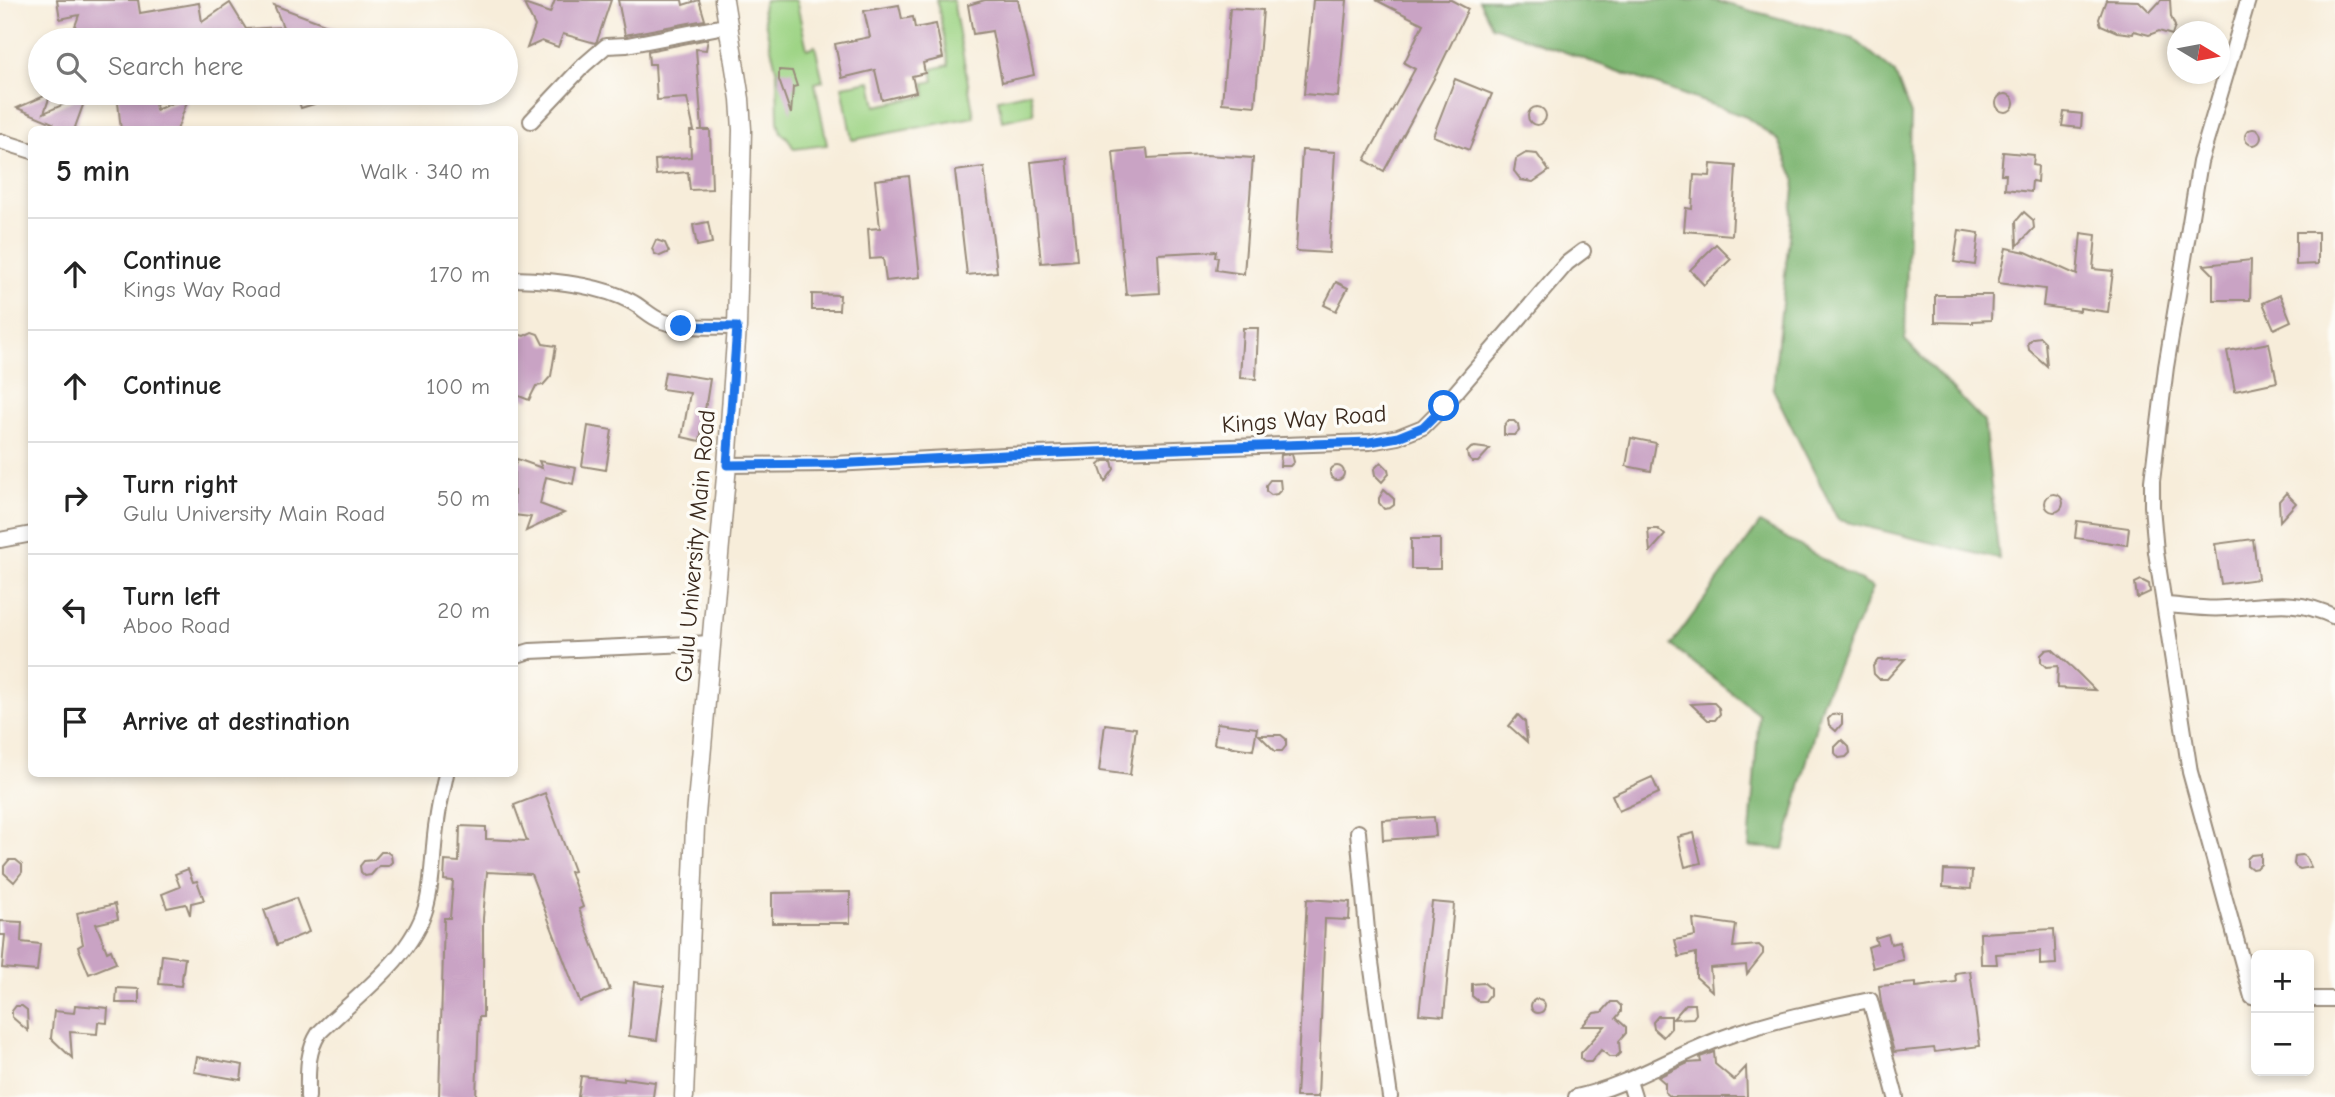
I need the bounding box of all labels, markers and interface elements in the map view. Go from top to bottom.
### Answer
north arrow [2167,21,2230,84]
search box [28,28,518,105]
icon: search [52,48,90,86]
text: Search here [108,52,243,82]
text: 5 min [56,154,130,189]
text: Walk · 340 m [361,158,490,185]
text: Continue [123,246,221,276]
icon: ahead [56,255,94,293]
text: 170 m [429,261,490,288]
text: Kings Way Road [123,276,281,303]
route end [665,310,696,341]
icon: ahead [56,367,94,405]
text: Continue [123,371,221,401]
text: 100 m [426,373,490,400]
route start [1428,390,1459,421]
street label: Kings Way Road [1221,399,1387,439]
street label: Gulu University Main Road [669,409,721,683]
text: Turn right [123,470,237,500]
icon: right [56,479,94,517]
text: 50 m [437,485,490,512]
text: Gulu University Main Road [123,500,385,527]
text: Turn left [123,582,220,612]
icon: left [56,591,94,629]
text: 20 m [437,597,490,624]
text: Aboo Road [123,612,230,639]
icon: arrive [56,703,94,741]
text: Arrive at destination [123,707,350,737]
map controls [2251,950,2314,1076]
button: + [2251,950,2314,1013]
button: − [2251,1013,2314,1076]

